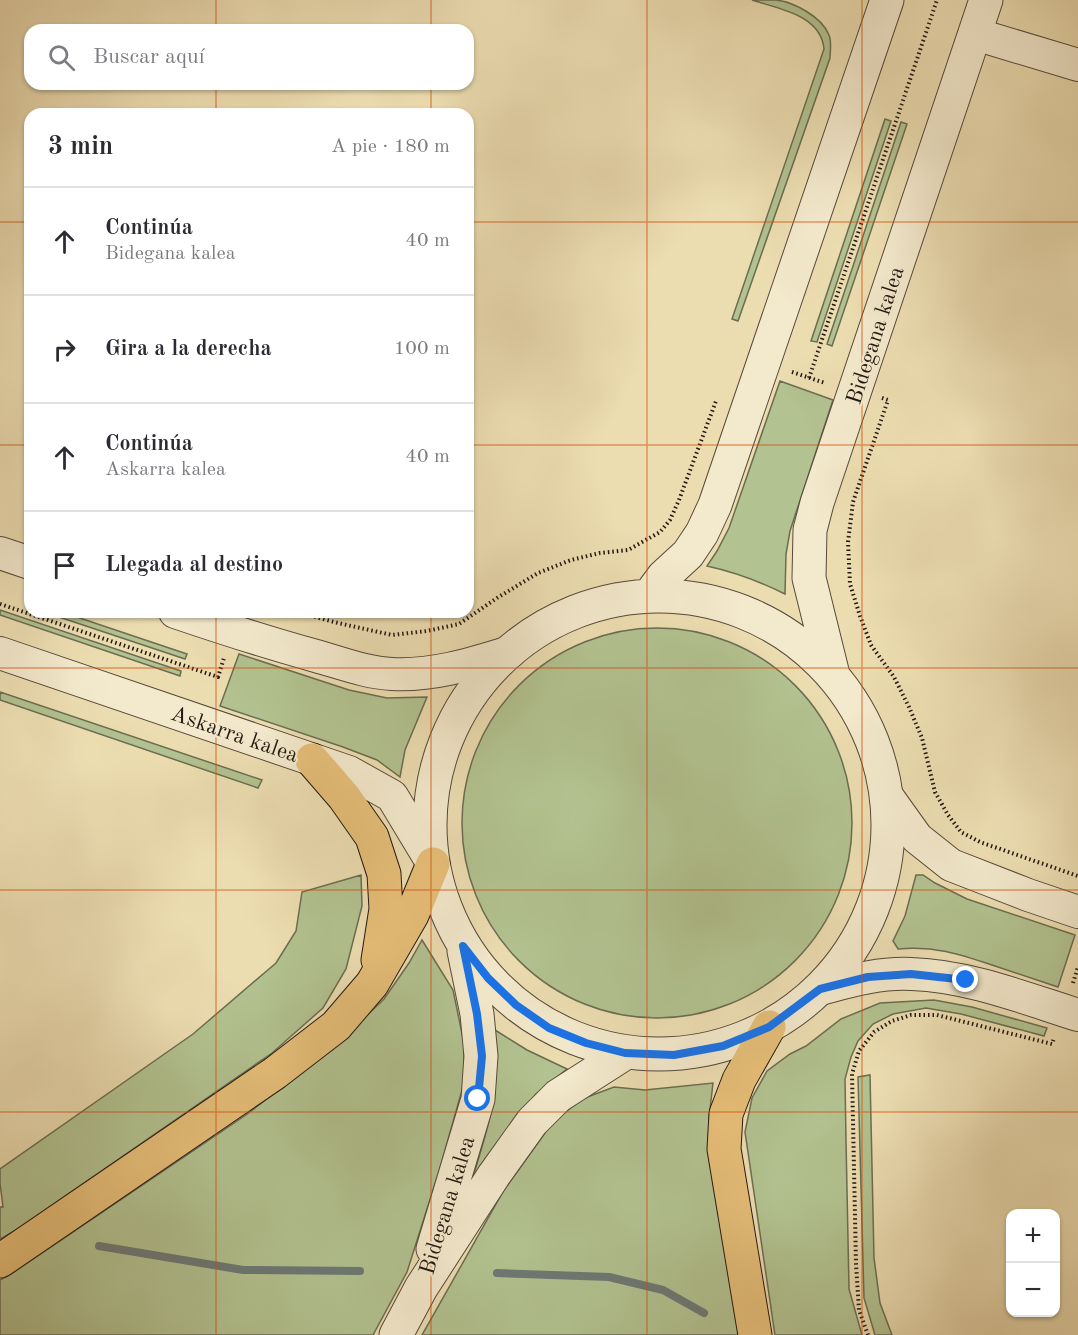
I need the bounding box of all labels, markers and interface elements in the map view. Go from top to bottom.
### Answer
search box [24,24,474,90]
icon: search [45,41,78,74]
text: Buscar aquí [93,46,205,68]
text: 3 min [48,134,113,160]
text: A pie · 180 m [331,137,450,157]
text: Continúa [105,217,193,239]
icon: ahead [48,225,81,258]
text: 40 m [405,231,450,251]
text: Bidegana kalea [105,244,236,264]
street label: Bidegana kalea [843,264,909,407]
icon: right [48,333,81,366]
text: Gira a la derecha [105,338,272,360]
text: 100 m [394,339,450,359]
text: Continúa [105,433,193,455]
icon: ahead [48,441,81,474]
text: 40 m [405,447,450,467]
text: Askarra kalea [105,460,226,480]
icon: arrive [48,549,81,582]
text: Llegada al destino [105,554,283,576]
street label: Askarra kalea [168,703,301,767]
route end [952,966,978,992]
route start [464,1085,490,1111]
street label: Bidegana kalea [416,1134,479,1277]
map controls [1006,1209,1060,1317]
button: + [1006,1209,1060,1263]
button: − [1006,1263,1060,1317]

